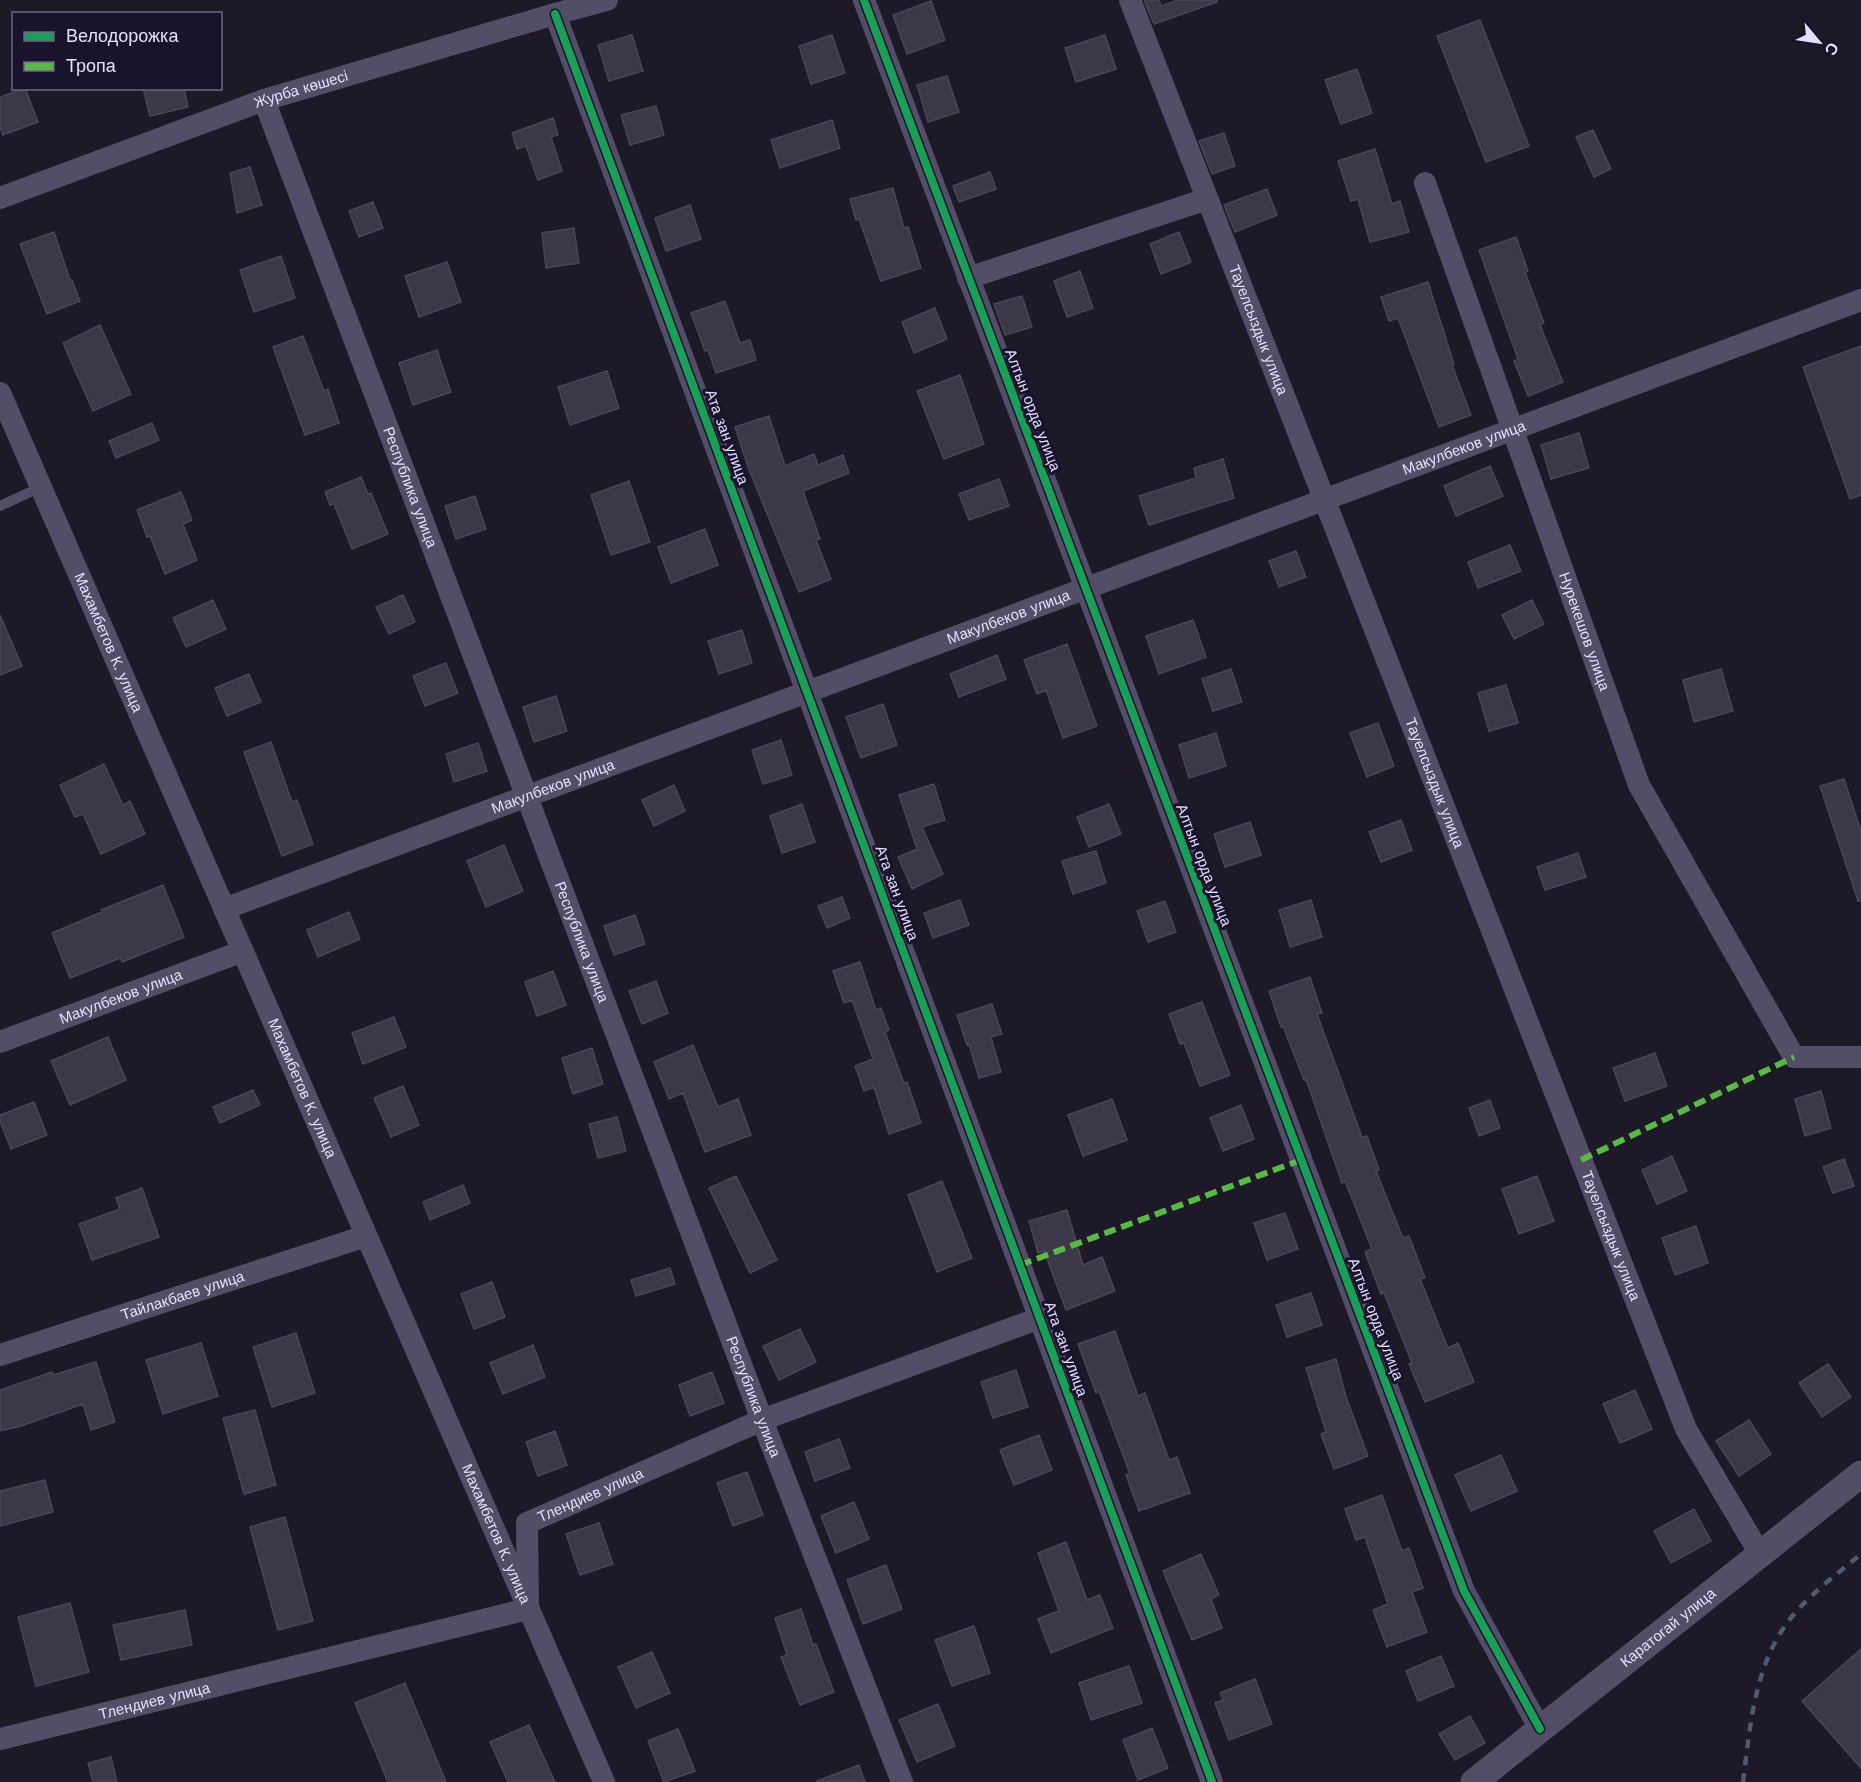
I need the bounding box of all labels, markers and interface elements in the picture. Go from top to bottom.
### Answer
legend [12,12,222,90]
north arrow [1789,12,1849,72]
text: Велодорожка [66,25,179,46]
text: С [1820,39,1843,59]
text: Тропа [66,55,117,76]
street label: Журба көшесі [251,67,350,112]
street label: Тауелсыздык улица [1225,262,1292,398]
street label: Алтын орда улица [1001,346,1065,474]
street label: Ата зан улица [701,387,753,488]
street label: Макулбеков улица [1400,416,1529,479]
street label: Республика улица [379,424,441,551]
street label: Махамбетов К. улица [70,570,147,716]
street label: Нурекешов улица [1555,570,1614,694]
street label: Макулбеков улица [944,586,1073,648]
street label: Тауелсыздык улица [1401,715,1468,851]
street label: Макулбеков улица [489,755,618,818]
street label: Алтын орда улица [1172,801,1236,929]
street label: Ата зан улица [871,843,923,944]
street label: Республика улица [551,879,613,1006]
street label: Макулбеков улица [57,965,185,1028]
street label: Махамбетов К. улица [264,1016,341,1161]
street label: Тауелсыздык улица [1577,1168,1644,1304]
street label: Алтын орда улица [1344,1255,1408,1383]
street label: Тайлакбаев улица [119,1267,247,1324]
street label: Ата зан улица [1040,1299,1092,1400]
street label: Республика улица [722,1334,785,1460]
street label: Махамбетов К. улица [458,1461,535,1607]
street label: Тлендиев улица [535,1464,647,1526]
street label: Каратогай улица [1617,1584,1720,1671]
street label: Тлендиев улица [97,1678,212,1723]

